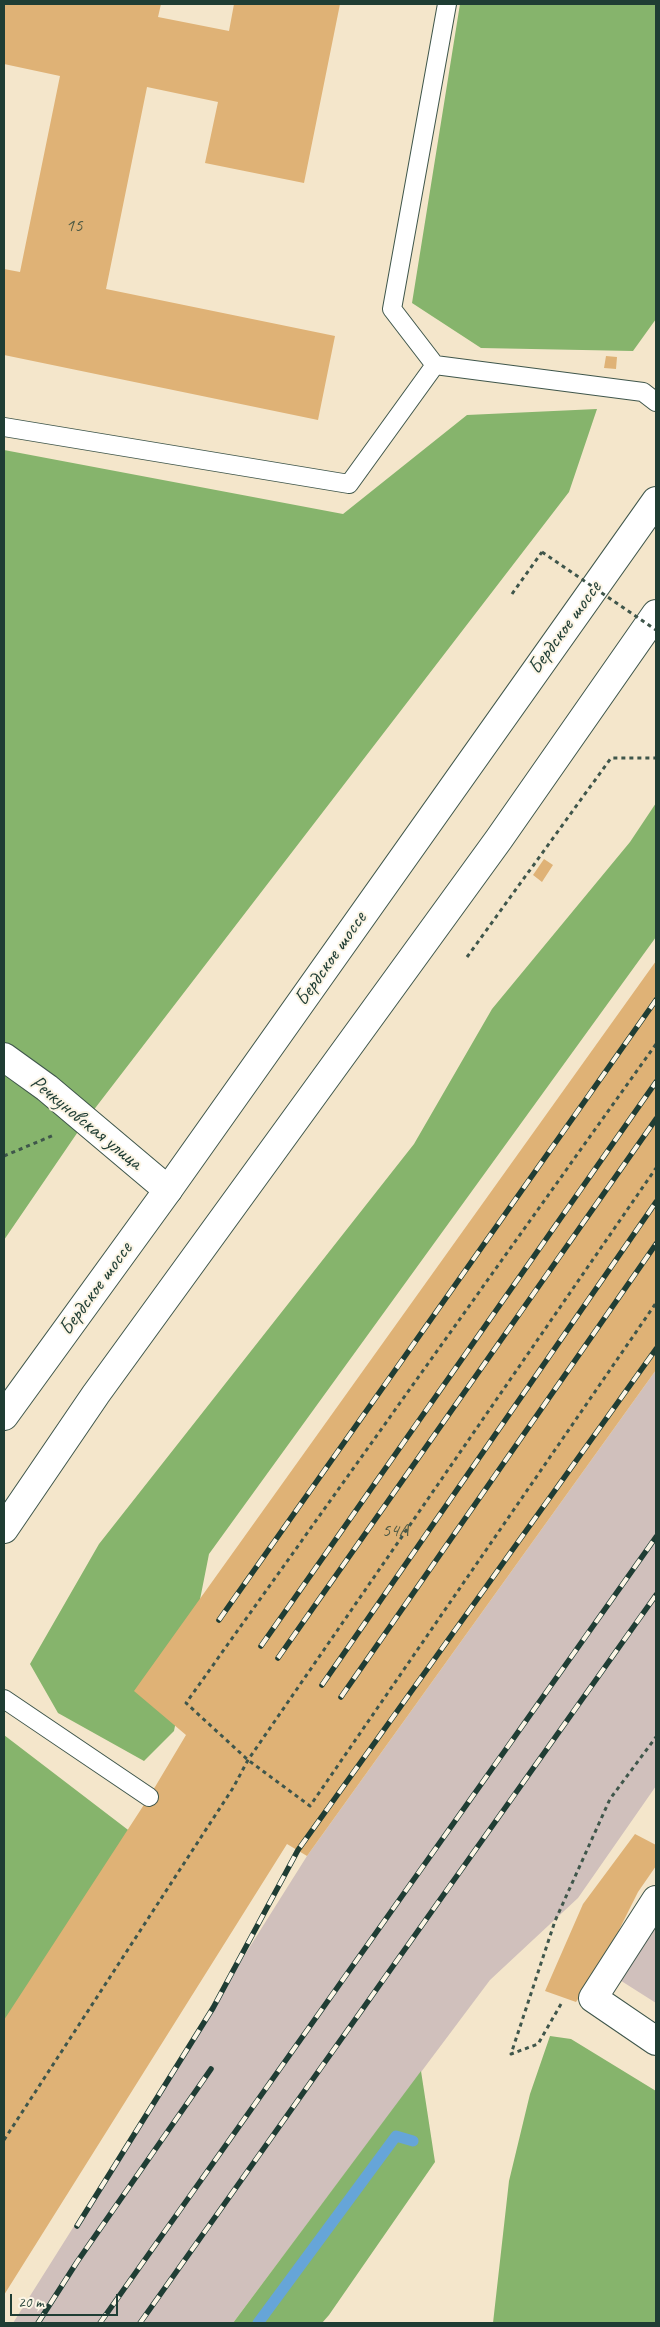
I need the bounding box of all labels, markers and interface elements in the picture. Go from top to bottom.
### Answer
house number: 15 [65,215,83,237]
street label: Бердское шоссе [523,577,607,679]
street label: Бердское шоссе [289,907,373,1011]
street label: Речкуновская улица [25,1070,147,1176]
street label: Бердское шоссе [54,1238,138,1340]
house number: 54А [382,1520,408,1542]
scale bar [12,2284,120,2316]
text: 20 m [18,2293,44,2312]

